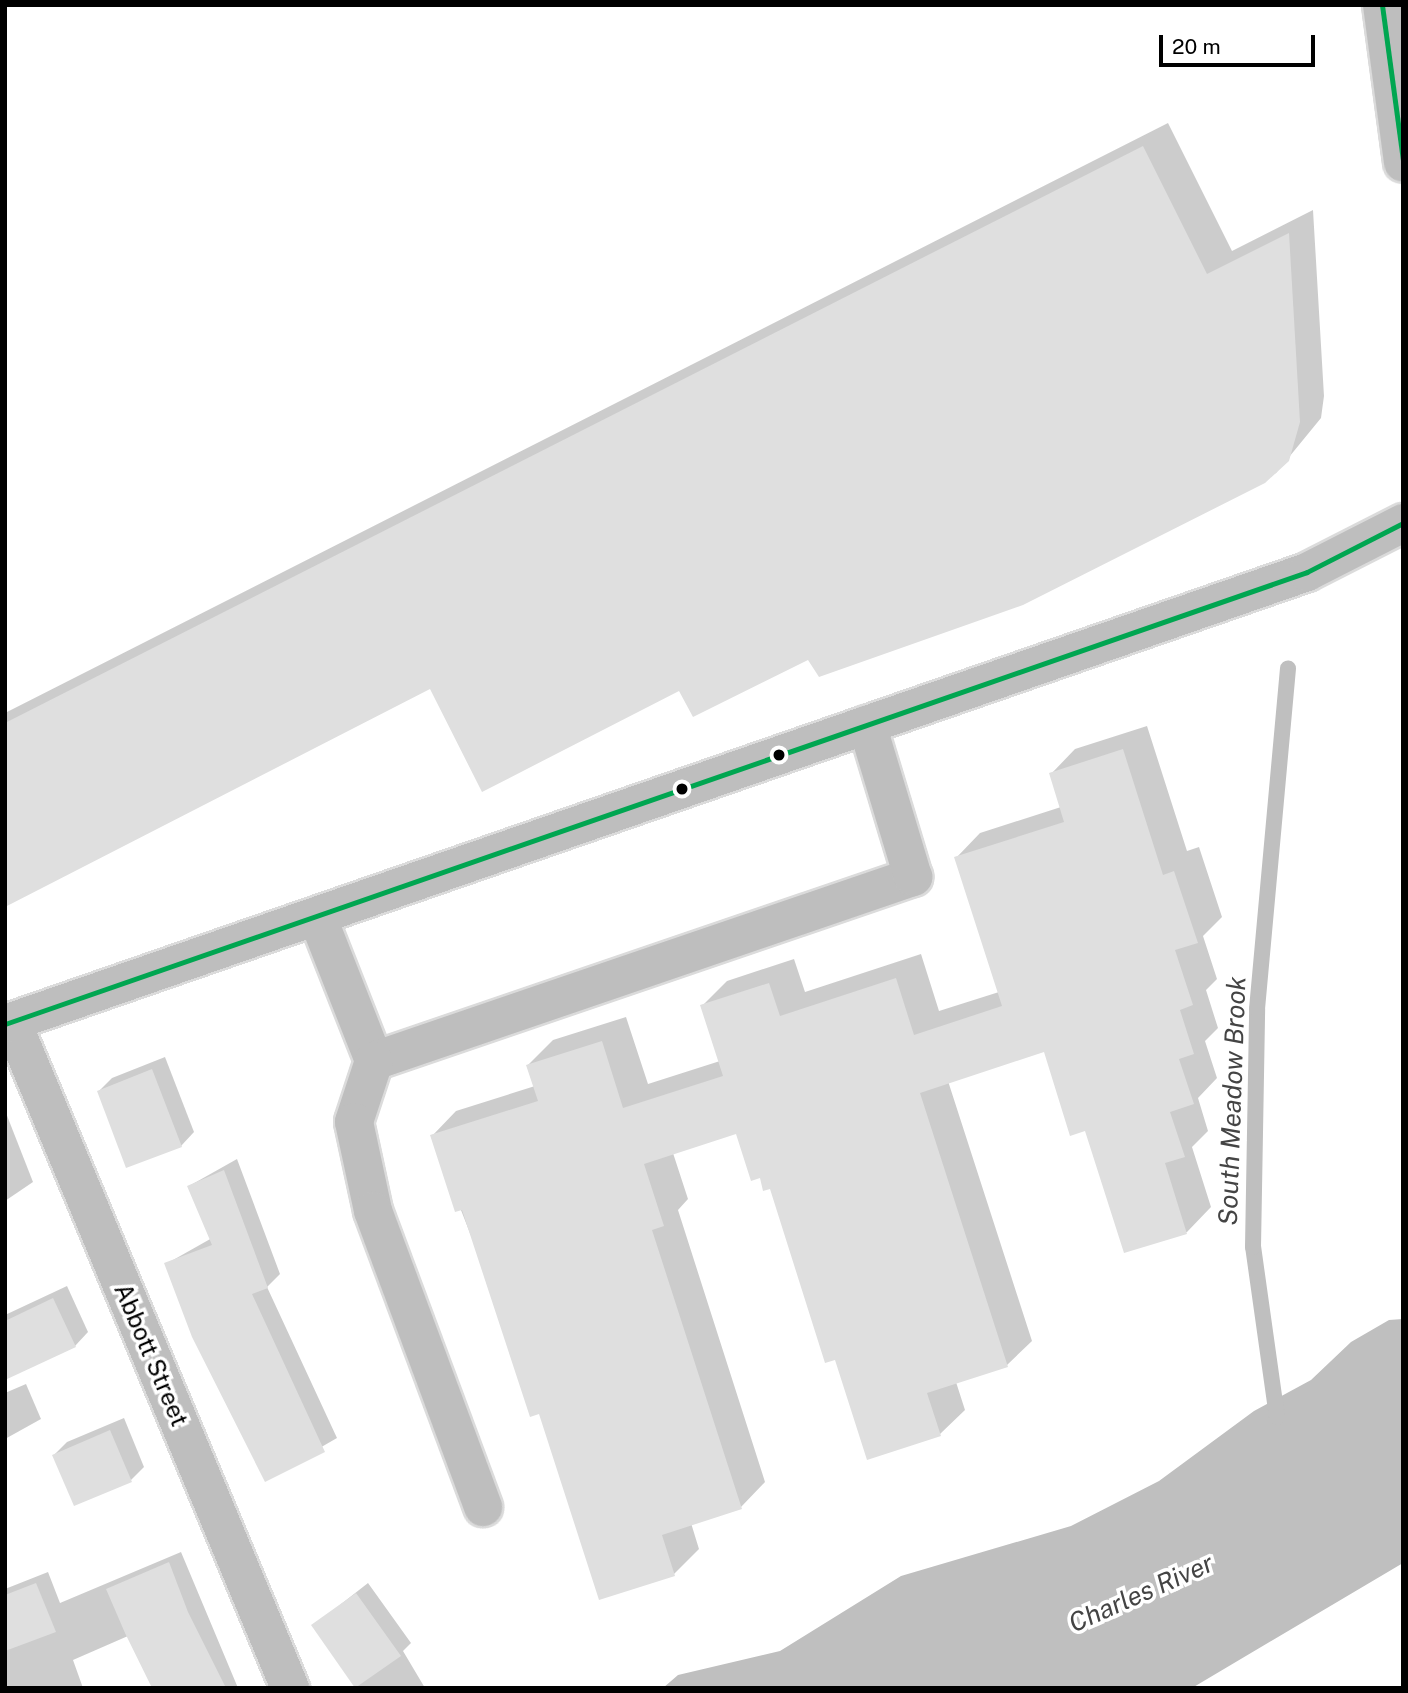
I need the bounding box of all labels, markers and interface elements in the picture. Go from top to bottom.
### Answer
scale bar [1163,21,1319,65]
text: 20 m [1172,34,1221,59]
unlabelled marker [772,748,786,762]
unlabelled marker [675,782,689,796]
water label: South Meadow Brook [1212,976,1252,1226]
street label: Abbott Street [108,1279,194,1431]
water label: Charles River [1064,1547,1218,1639]

